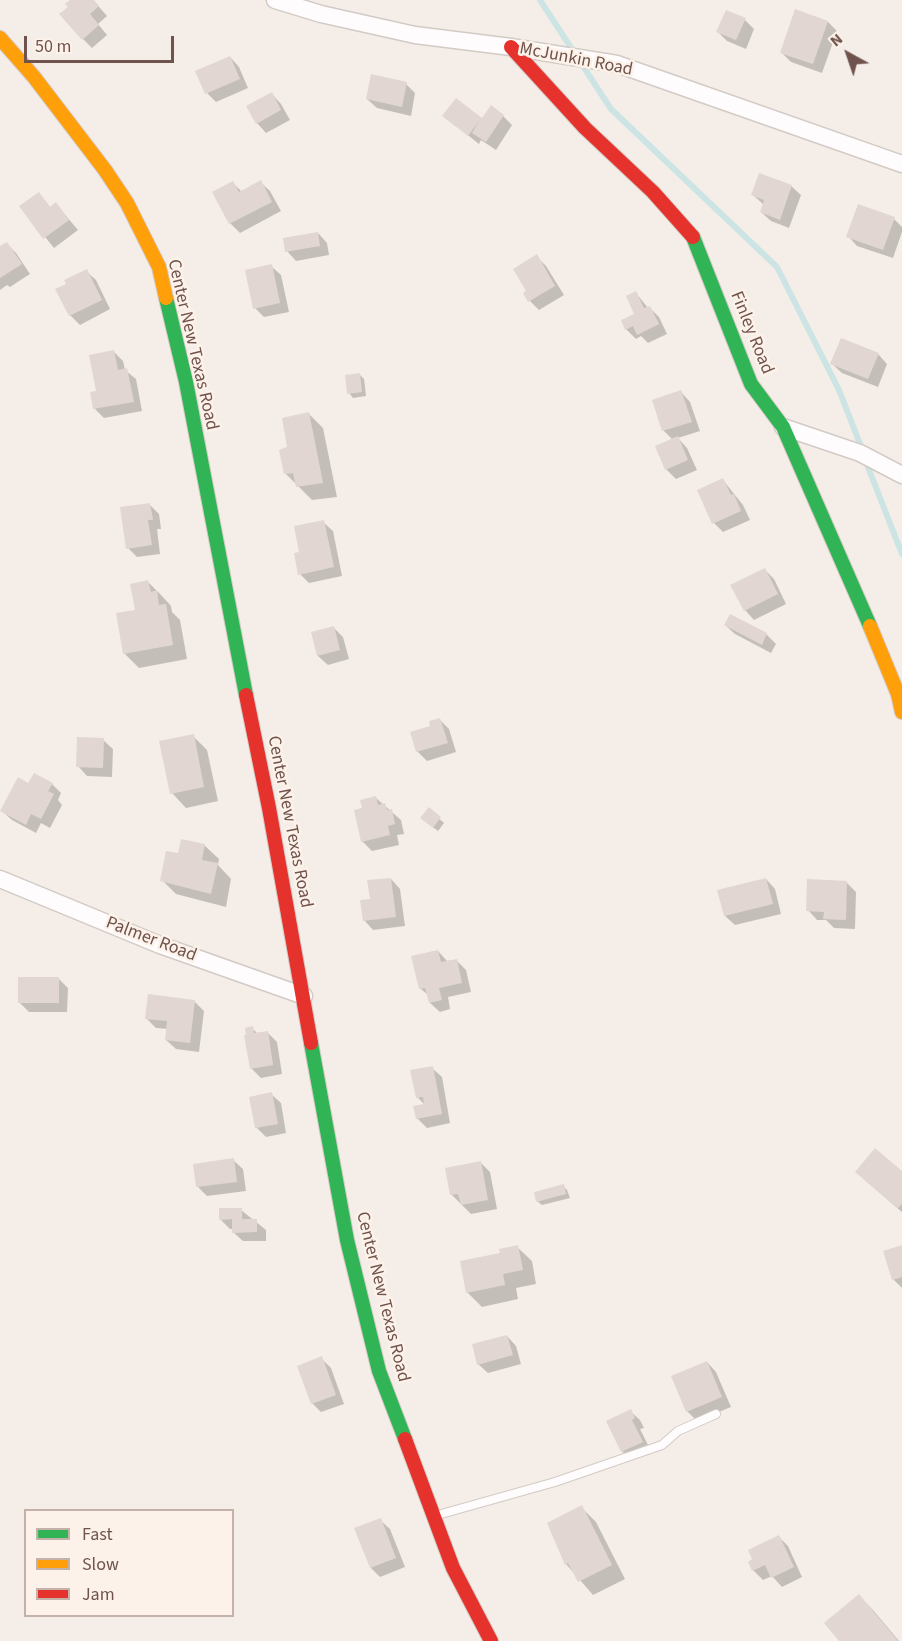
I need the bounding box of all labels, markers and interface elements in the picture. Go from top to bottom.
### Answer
scale bar [27,24,177,62]
north arrow [818,24,878,84]
text: N [825,28,848,52]
text: 50 m [35,34,71,59]
street label: McJunkin Road [518,38,634,82]
street label: Center New Texas Road [162,257,222,433]
street label: Finley Road [725,288,777,378]
street label: Center New Texas Road [262,734,316,910]
street label: Palmer Road [103,913,199,967]
street label: Center New Texas Road [350,1210,414,1384]
legend [24,1509,234,1617]
text: Fast [82,1522,113,1547]
text: Slow [82,1552,119,1577]
text: Jam [82,1582,115,1607]

